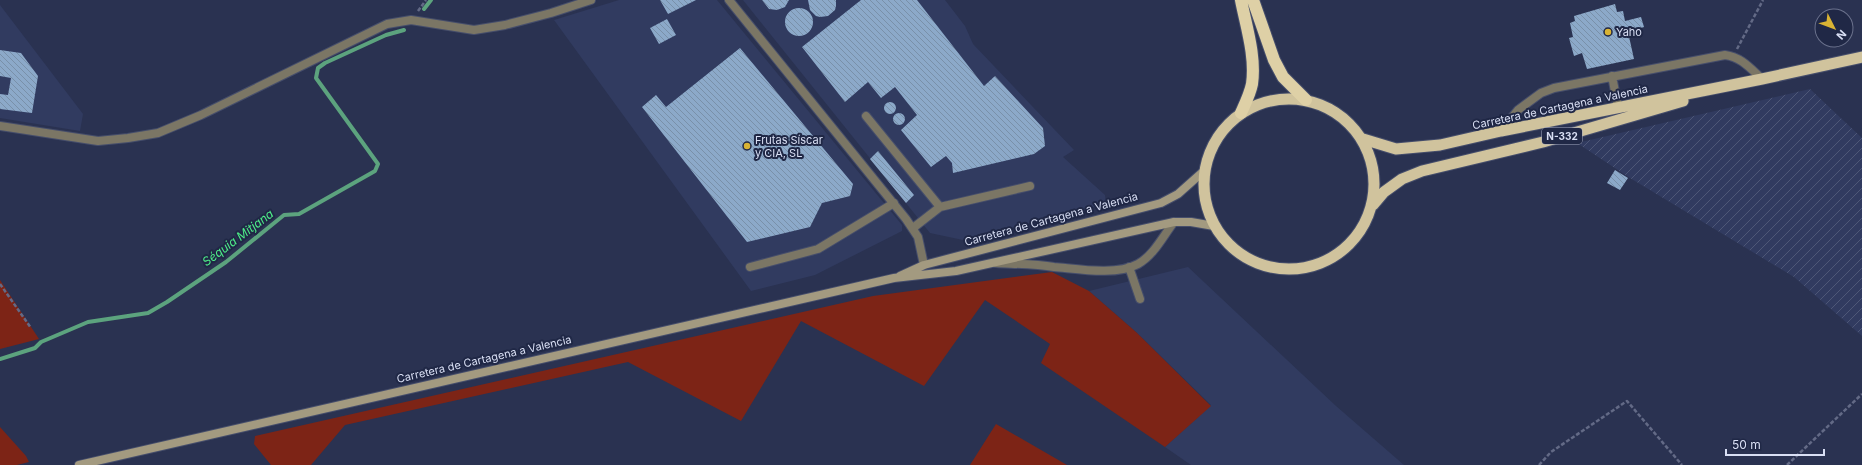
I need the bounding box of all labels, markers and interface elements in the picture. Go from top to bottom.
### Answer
north arrow [1814,8,1854,48]
place label: Yaho [1616,25,1642,39]
marker: Yaho [1603,27,1613,37]
text: N [1833,27,1849,42]
street label: Carretera de Cartagena a Valencia [1471,82,1649,132]
road number: N-332 [1542,128,1582,144]
place label: Frutas Síscar y CIA, SL [755,133,823,160]
marker: Frutas Síscar y CIA, SL [742,141,752,151]
street label: Carretera de Cartagena a Valencia [963,189,1139,249]
water label: Séquia Mitjana [199,206,276,269]
street label: Carretera de Cartagena a Valencia [395,332,573,386]
scale bar [1726,431,1824,457]
text: 50 m [1732,437,1761,452]

